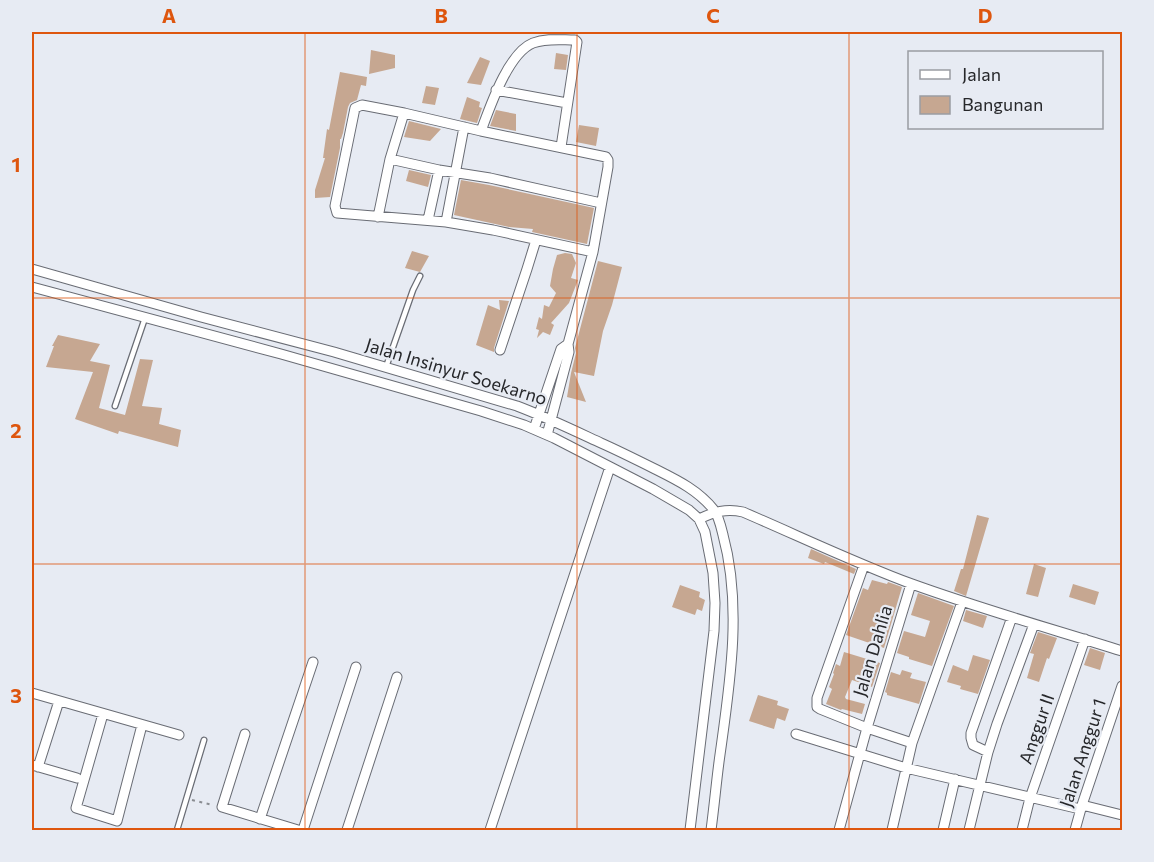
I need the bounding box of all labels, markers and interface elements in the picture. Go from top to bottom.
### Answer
text: A [162,3,176,27]
text: B [434,3,448,27]
text: C [706,3,720,27]
text: D [978,3,992,27]
legend [908,51,1103,129]
text: Jalan [962,63,1001,85]
text: Bangunan [962,93,1043,115]
text: 1 [11,152,21,176]
street label: Jalan Insinyur Soekarno [363,333,550,409]
text: 2 [10,418,22,442]
street label: Jalan Dahlia [848,603,896,699]
text: 3 [10,683,22,707]
street label: Anggur II [1014,691,1058,767]
street label: Jalan Anggur 1 [1054,696,1110,810]

